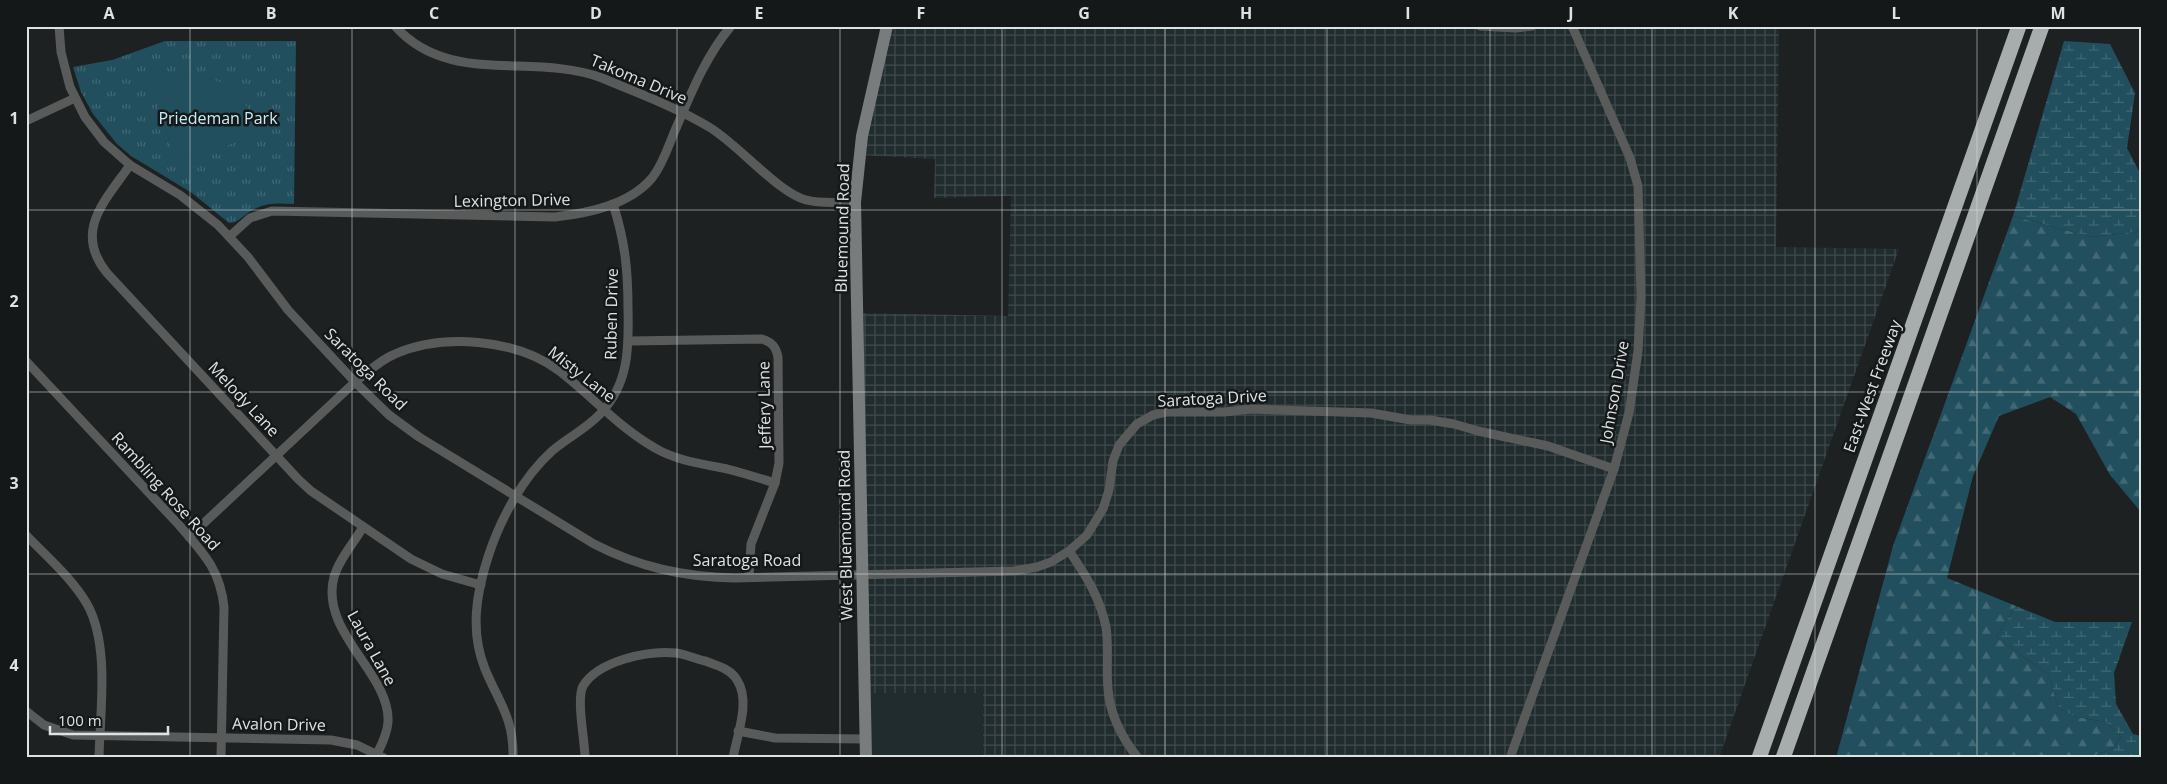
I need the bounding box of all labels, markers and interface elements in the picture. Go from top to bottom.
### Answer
text: A [103,2,115,24]
text: B [266,2,276,24]
text: C [429,2,439,24]
text: D [590,2,602,24]
text: E [755,2,764,24]
text: F [917,2,925,24]
text: G [1078,2,1090,24]
text: H [1240,2,1252,24]
text: I [1405,2,1411,24]
text: J [1566,2,1574,24]
text: K [1728,2,1739,24]
text: L [1891,2,1901,24]
text: M [2050,2,2066,24]
street label: Takoma Drive [587,49,691,109]
text: 1 [9,107,19,129]
park label: Priedeman Park [158,107,278,129]
street label: Bluemound Road [830,163,854,293]
street label: Lexington Drive [453,188,571,212]
street label: Ruben Drive [599,268,623,360]
text: 2 [9,290,19,312]
street label: East-West Freeway [1838,316,1907,455]
street label: Saratoga Road [320,323,412,415]
street label: Johnson Drive [1594,339,1634,447]
street label: Misty Lane [544,341,620,407]
street label: Melody Lane [204,357,284,441]
street label: Jeffery Lane [752,361,776,451]
street label: Saratoga Drive [1157,384,1267,412]
street label: Rambling Rose Road [107,427,225,555]
street label: West Bluemound Road [833,450,857,620]
text: 3 [9,472,19,494]
street label: Saratoga Road [693,549,801,571]
street label: Laura Lane [342,607,402,689]
text: 4 [9,654,19,676]
scale bar [50,704,168,736]
text: 100 m [58,710,102,730]
street label: Avalon Drive [232,712,326,736]

